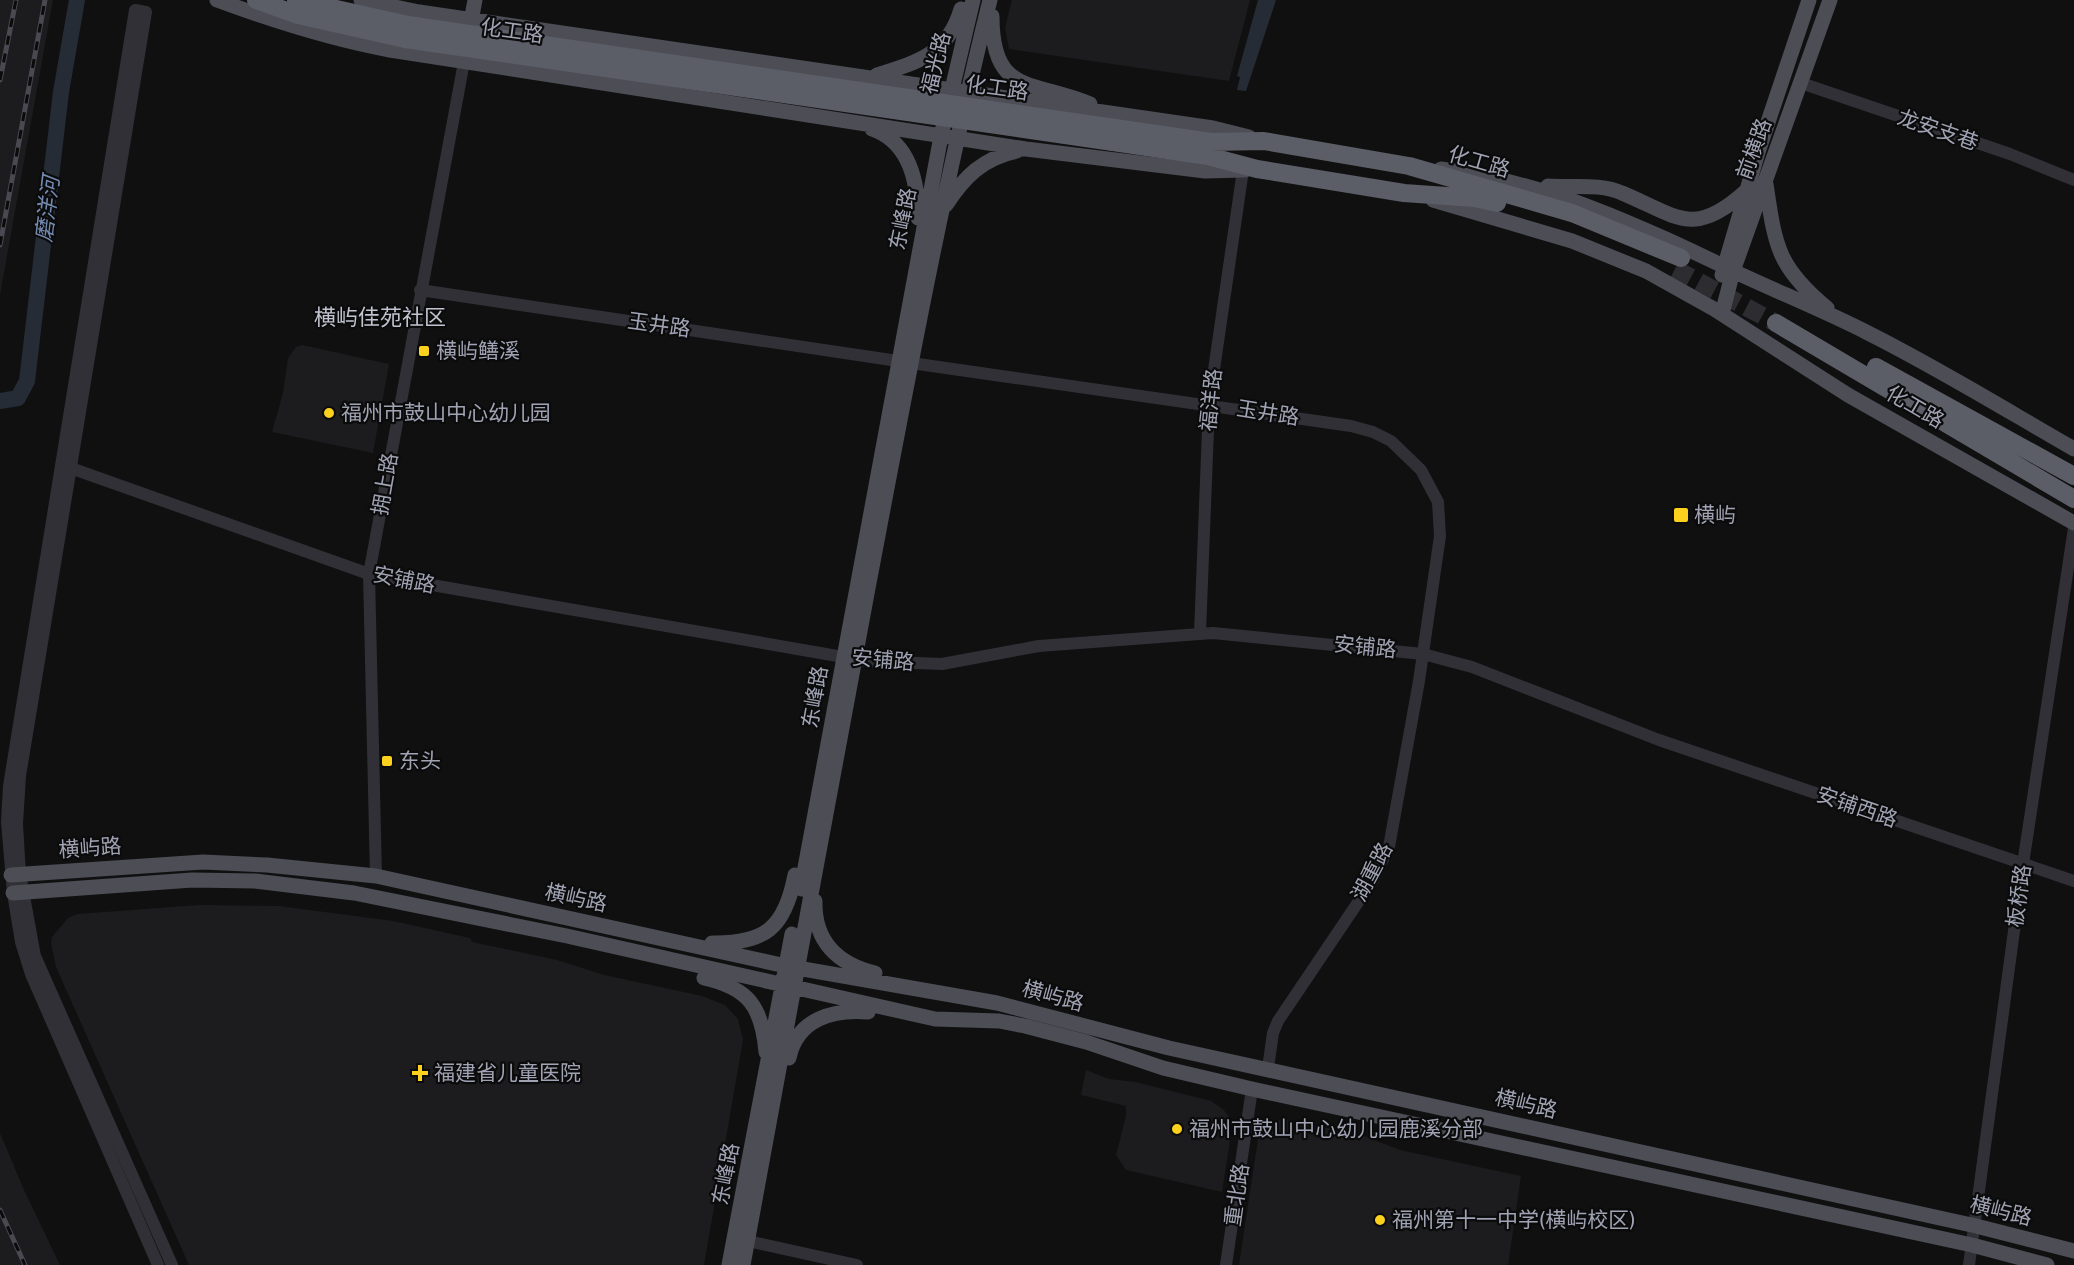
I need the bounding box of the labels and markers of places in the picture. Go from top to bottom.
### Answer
place label: 横屿鳝溪 [436,338,520,363]
marker: 横屿鳝溪 [417,344,431,358]
place label: 福州市鼓山中心幼儿园 [341,400,551,425]
marker: 福州市鼓山中心幼儿园 [322,406,336,420]
place label: 横屿 [1694,502,1736,527]
marker: 横屿 [1672,506,1690,524]
place label: 东头 [399,748,441,773]
marker: 东头 [380,754,394,768]
place label: 福建省儿童医院 [434,1060,581,1085]
marker: 福建省儿童医院 [411,1064,429,1082]
place label: 福州市鼓山中心幼儿园鹿溪分部 [1189,1116,1483,1141]
marker: 福州市鼓山中心幼儿园鹿溪分部 [1170,1122,1184,1136]
place label: 福州第十一中学(横屿校区) [1392,1207,1636,1232]
marker: 福州第十一中学(横屿校区) [1373,1213,1387,1227]

